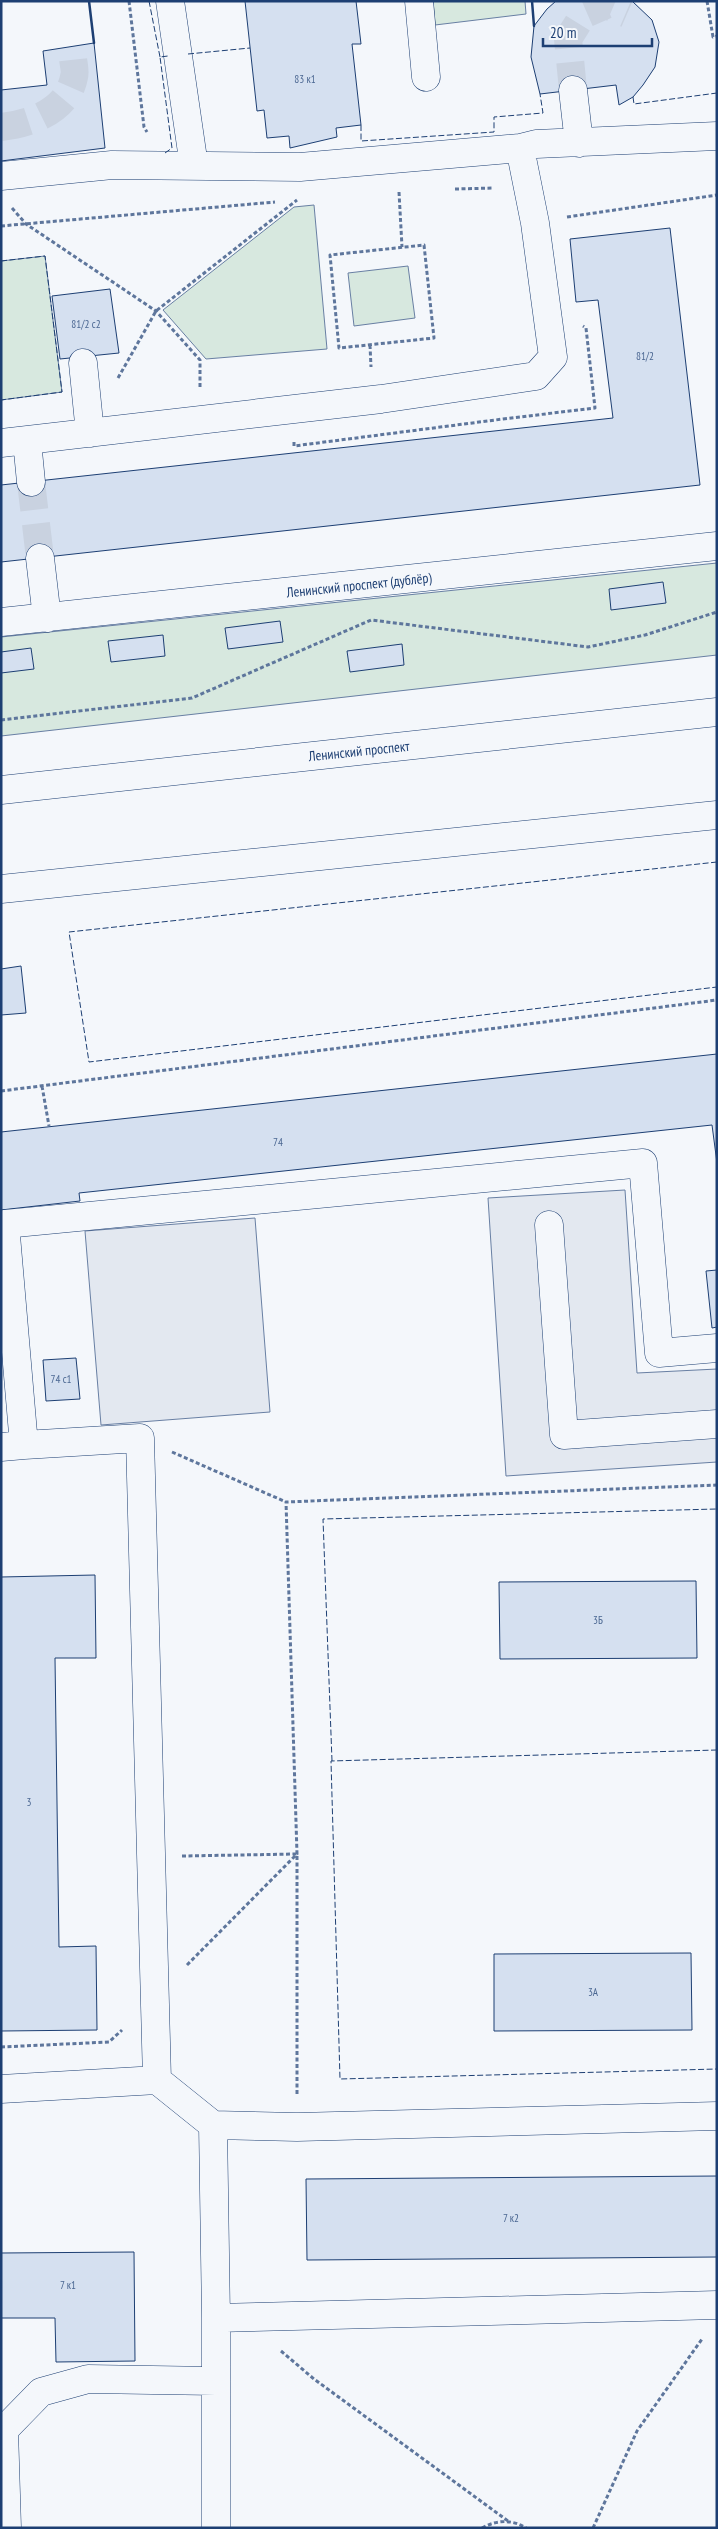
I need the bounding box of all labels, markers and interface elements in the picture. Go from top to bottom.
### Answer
scale bar [543,15,652,47]
text: 20 m [550,23,576,42]
house number: 83 к1 [294,72,316,86]
house number: 81/2 с2 [71,317,101,331]
house number: 81/2 [636,349,654,363]
street label: Ленинский проспект (дублёр) [285,568,433,602]
street label: Ленинский проспект [307,737,411,765]
house number: 74 [273,1135,283,1149]
house number: 74 с1 [50,1372,72,1386]
house number: 3Б [593,1613,603,1627]
house number: 3 [27,1795,32,1809]
house number: 3А [588,1985,599,1999]
house number: 7 к2 [503,2211,519,2225]
house number: 7 к1 [60,2278,76,2292]

